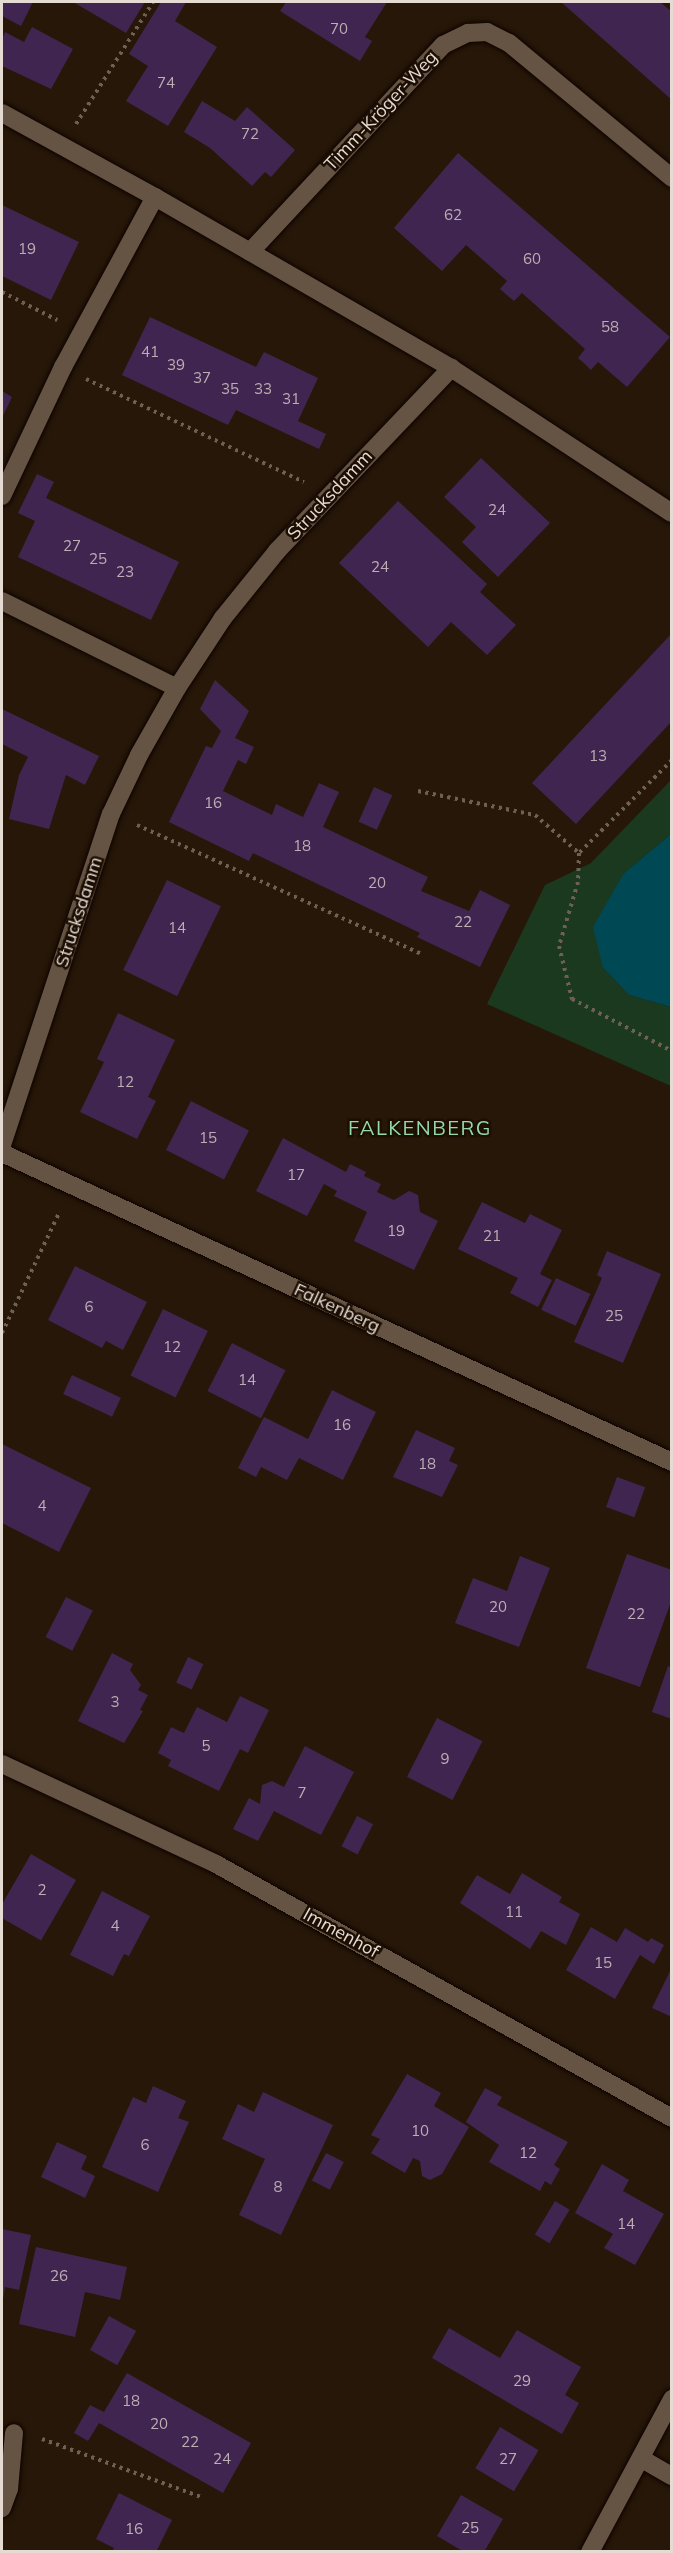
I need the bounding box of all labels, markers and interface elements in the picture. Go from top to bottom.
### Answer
house number: 70 [330,20,348,38]
street label: Timm-Kröger-Weg [320,47,442,175]
house number: 74 [157,74,175,92]
house number: 72 [241,125,259,143]
house number: 62 [444,206,462,224]
house number: 19 [18,240,36,258]
house number: 60 [523,250,541,268]
house number: 58 [601,318,619,336]
house number: 41 [141,343,159,361]
house number: 39 [167,356,185,374]
house number: 37 [193,369,211,387]
house number: 35 [221,380,239,398]
house number: 33 [254,380,272,398]
house number: 31 [282,390,300,408]
street label: Strucksdamm [283,446,377,544]
house number: 24 [488,501,506,519]
house number: 27 [63,537,81,555]
house number: 25 [89,550,107,568]
house number: 24 [371,558,389,576]
house number: 23 [116,563,134,581]
house number: 13 [589,747,607,765]
house number: 16 [204,794,222,812]
house number: 18 [293,837,311,855]
street label: Strucksdamm [51,854,107,970]
house number: 20 [368,874,386,892]
house number: 22 [454,913,472,931]
house number: 14 [168,919,186,937]
house number: 12 [116,1073,134,1091]
district label: FALKENBERG [348,1115,492,1139]
house number: 15 [199,1129,217,1147]
house number: 17 [287,1166,305,1184]
house number: 19 [387,1222,405,1240]
house number: 21 [483,1227,501,1245]
street label: Falkenberg [291,1279,383,1337]
house number: 6 [85,1298,93,1316]
house number: 25 [605,1307,623,1325]
house number: 12 [163,1338,181,1356]
house number: 14 [238,1371,256,1389]
house number: 16 [333,1416,351,1434]
house number: 18 [418,1455,436,1473]
house number: 4 [38,1497,46,1515]
house number: 20 [489,1598,507,1616]
house number: 22 [627,1605,645,1623]
house number: 3 [111,1693,119,1711]
house number: 5 [202,1737,210,1755]
house number: 9 [441,1750,449,1768]
house number: 7 [298,1784,306,1802]
house number: 2 [38,1881,46,1899]
street label: Immenhof [299,1903,383,1963]
house number: 11 [505,1903,523,1921]
house number: 4 [111,1917,119,1935]
house number: 15 [594,1954,612,1972]
house number: 10 [411,2122,429,2140]
house number: 6 [141,2136,149,2154]
house number: 12 [519,2144,537,2162]
house number: 8 [274,2178,282,2196]
house number: 14 [617,2215,635,2233]
house number: 26 [50,2267,68,2285]
house number: 29 [513,2372,531,2390]
house number: 18 [122,2392,140,2410]
house number: 20 [150,2415,168,2433]
house number: 22 [181,2433,199,2451]
house number: 24 [213,2450,231,2468]
house number: 27 [499,2450,517,2468]
house number: 25 [461,2519,479,2537]
house number: 16 [125,2520,143,2538]

